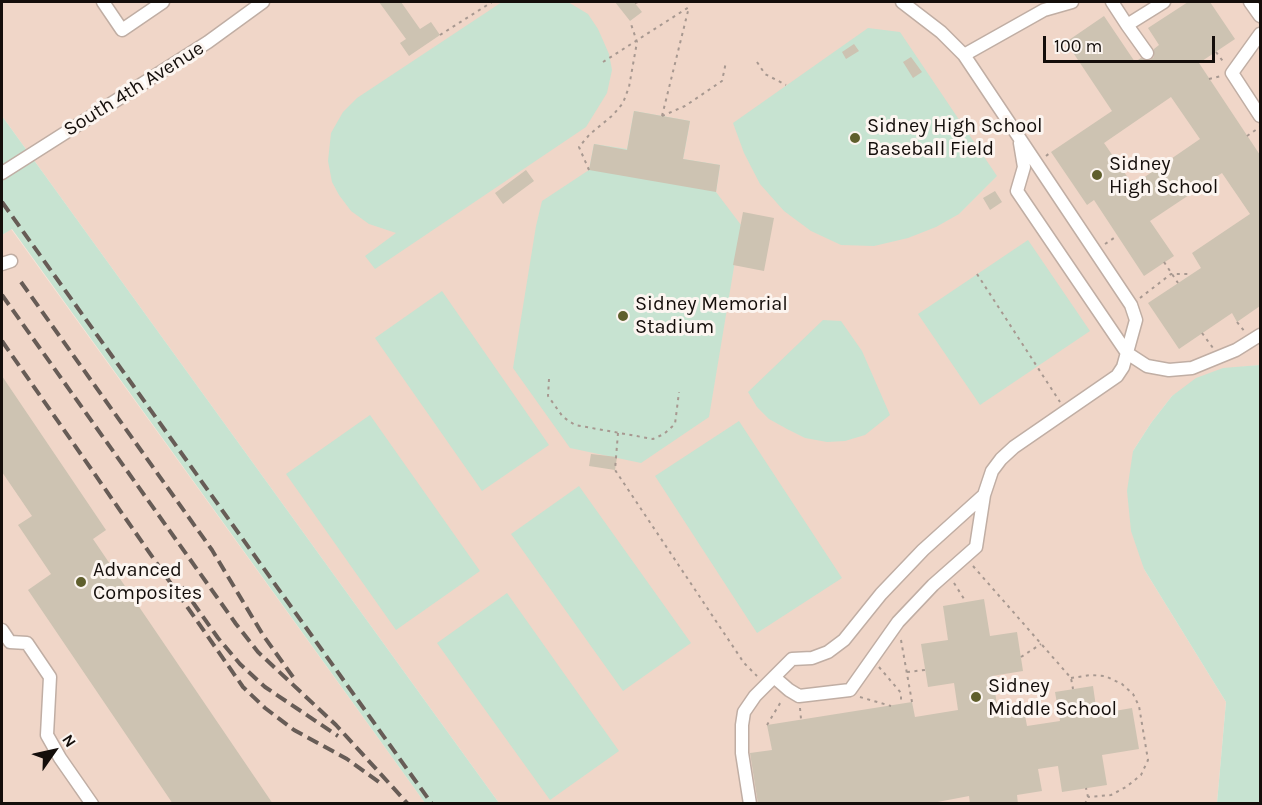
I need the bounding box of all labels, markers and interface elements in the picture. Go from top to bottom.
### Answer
scale bar [1046,24,1218,62]
text: 100 m [1054,35,1102,57]
street label: South 4th Avenue [59,36,209,142]
place label: Sidney High School Baseball Field [867,114,1043,161]
marker: Sidney High School Baseball Field [848,131,862,145]
place label: Sidney High School [1109,152,1218,199]
marker: Sidney High School [1090,168,1104,182]
place label: Sidney Memorial Stadium [635,292,788,339]
marker: Sidney Memorial Stadium [616,309,630,323]
place label: Advanced Composites [93,558,202,605]
marker: Advanced Composites [74,575,88,589]
place label: Sidney Middle School [988,674,1117,721]
marker: Sidney Middle School [969,690,983,704]
north arrow [24,721,84,781]
text: N [58,731,80,751]

